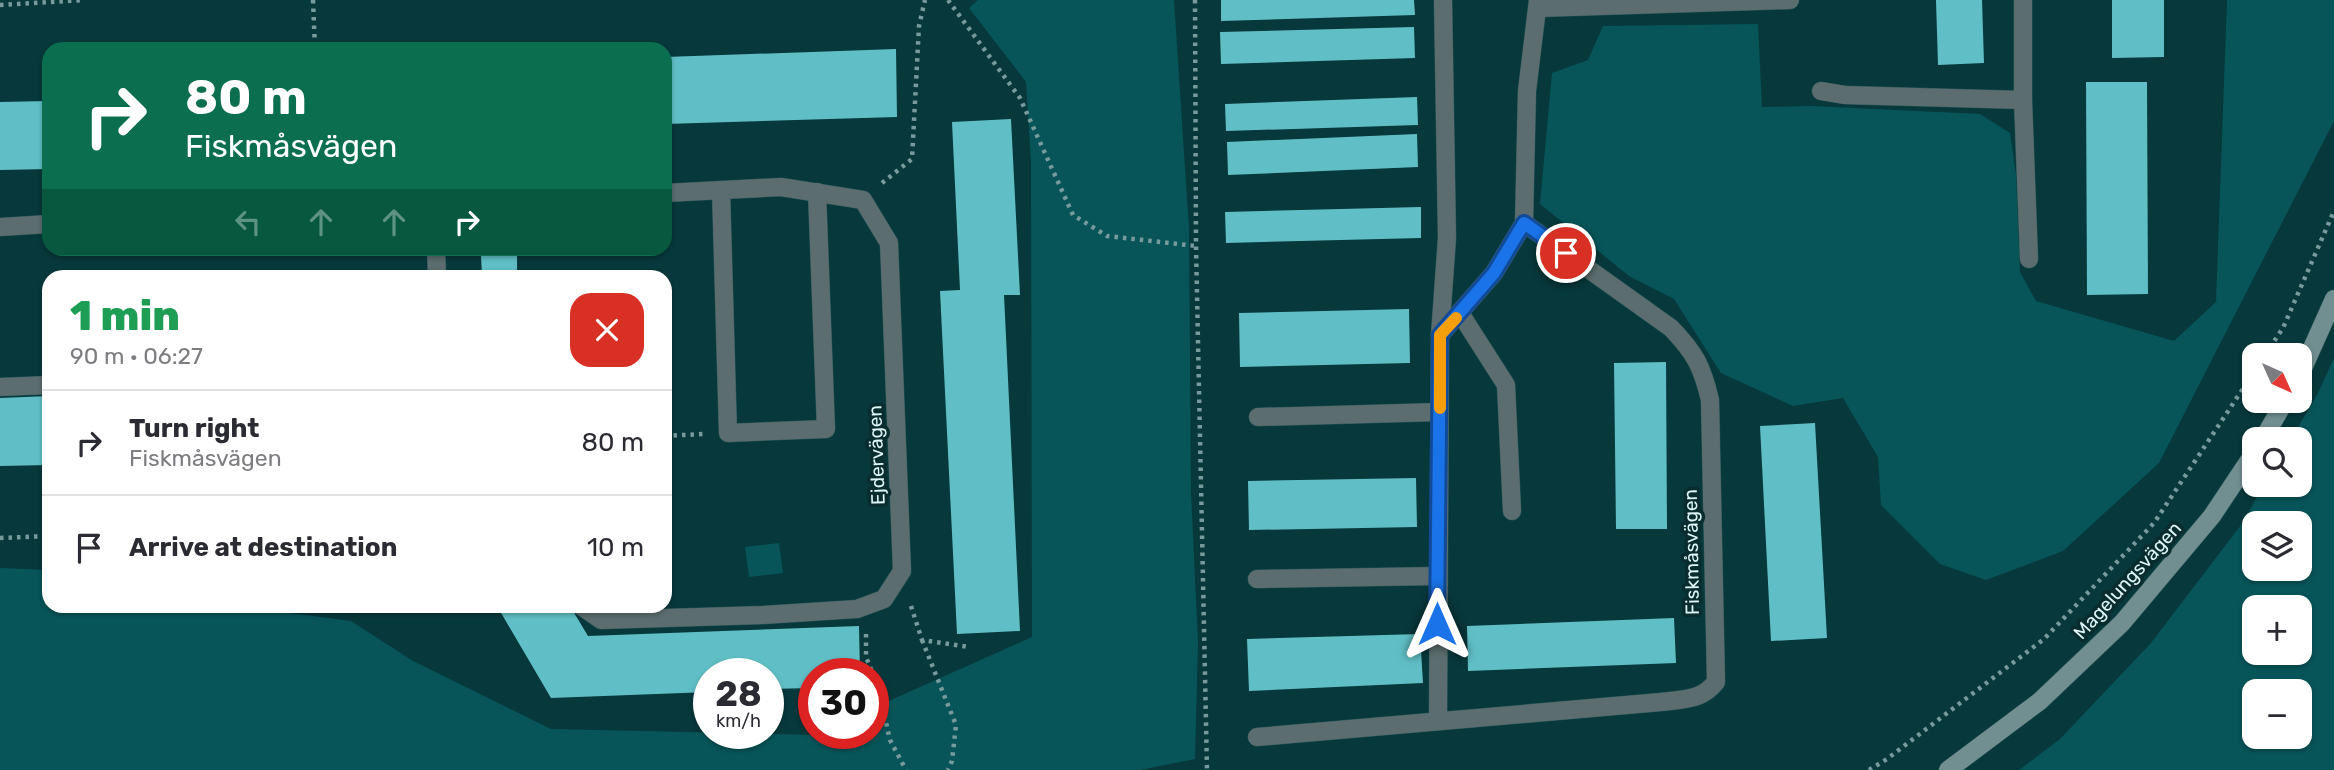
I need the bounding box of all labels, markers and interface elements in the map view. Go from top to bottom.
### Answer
text: 80 m [185,68,307,126]
icon: right [70,70,161,161]
text: Fiskmåsvägen [185,127,397,165]
icon: left [229,203,267,241]
icon: ahead [302,203,340,241]
icon: ahead [375,203,413,241]
icon: right [448,203,486,241]
pin [1536,223,1596,283]
icon: arrive [1547,234,1585,272]
text: 1 min [70,291,180,341]
button: close [570,293,644,367]
text: 90 m · 06:27 [70,342,203,370]
north arrow [2242,343,2312,413]
map controls [2242,343,2312,749]
street label: Ejdervägen [863,405,890,505]
text: Turn right [129,413,259,444]
icon: right [70,424,108,462]
text: 80 m [581,427,644,458]
button: search [2242,427,2312,497]
text: Fiskmåsvägen [129,444,282,472]
street label: Fiskmåsvägen [1679,489,1704,615]
button: layers [2242,511,2312,581]
street label: Magelungsvägen [2069,517,2186,644]
icon: arrive [70,529,108,567]
text: Arrive at destination [129,532,397,563]
text: 10 m [587,532,644,563]
position arrow [1400,587,1474,661]
button: + [2242,595,2312,665]
speed limit sign: 30 [798,658,889,749]
text: 28 [715,673,762,715]
button: − [2242,679,2312,749]
text: km/h [716,710,761,732]

